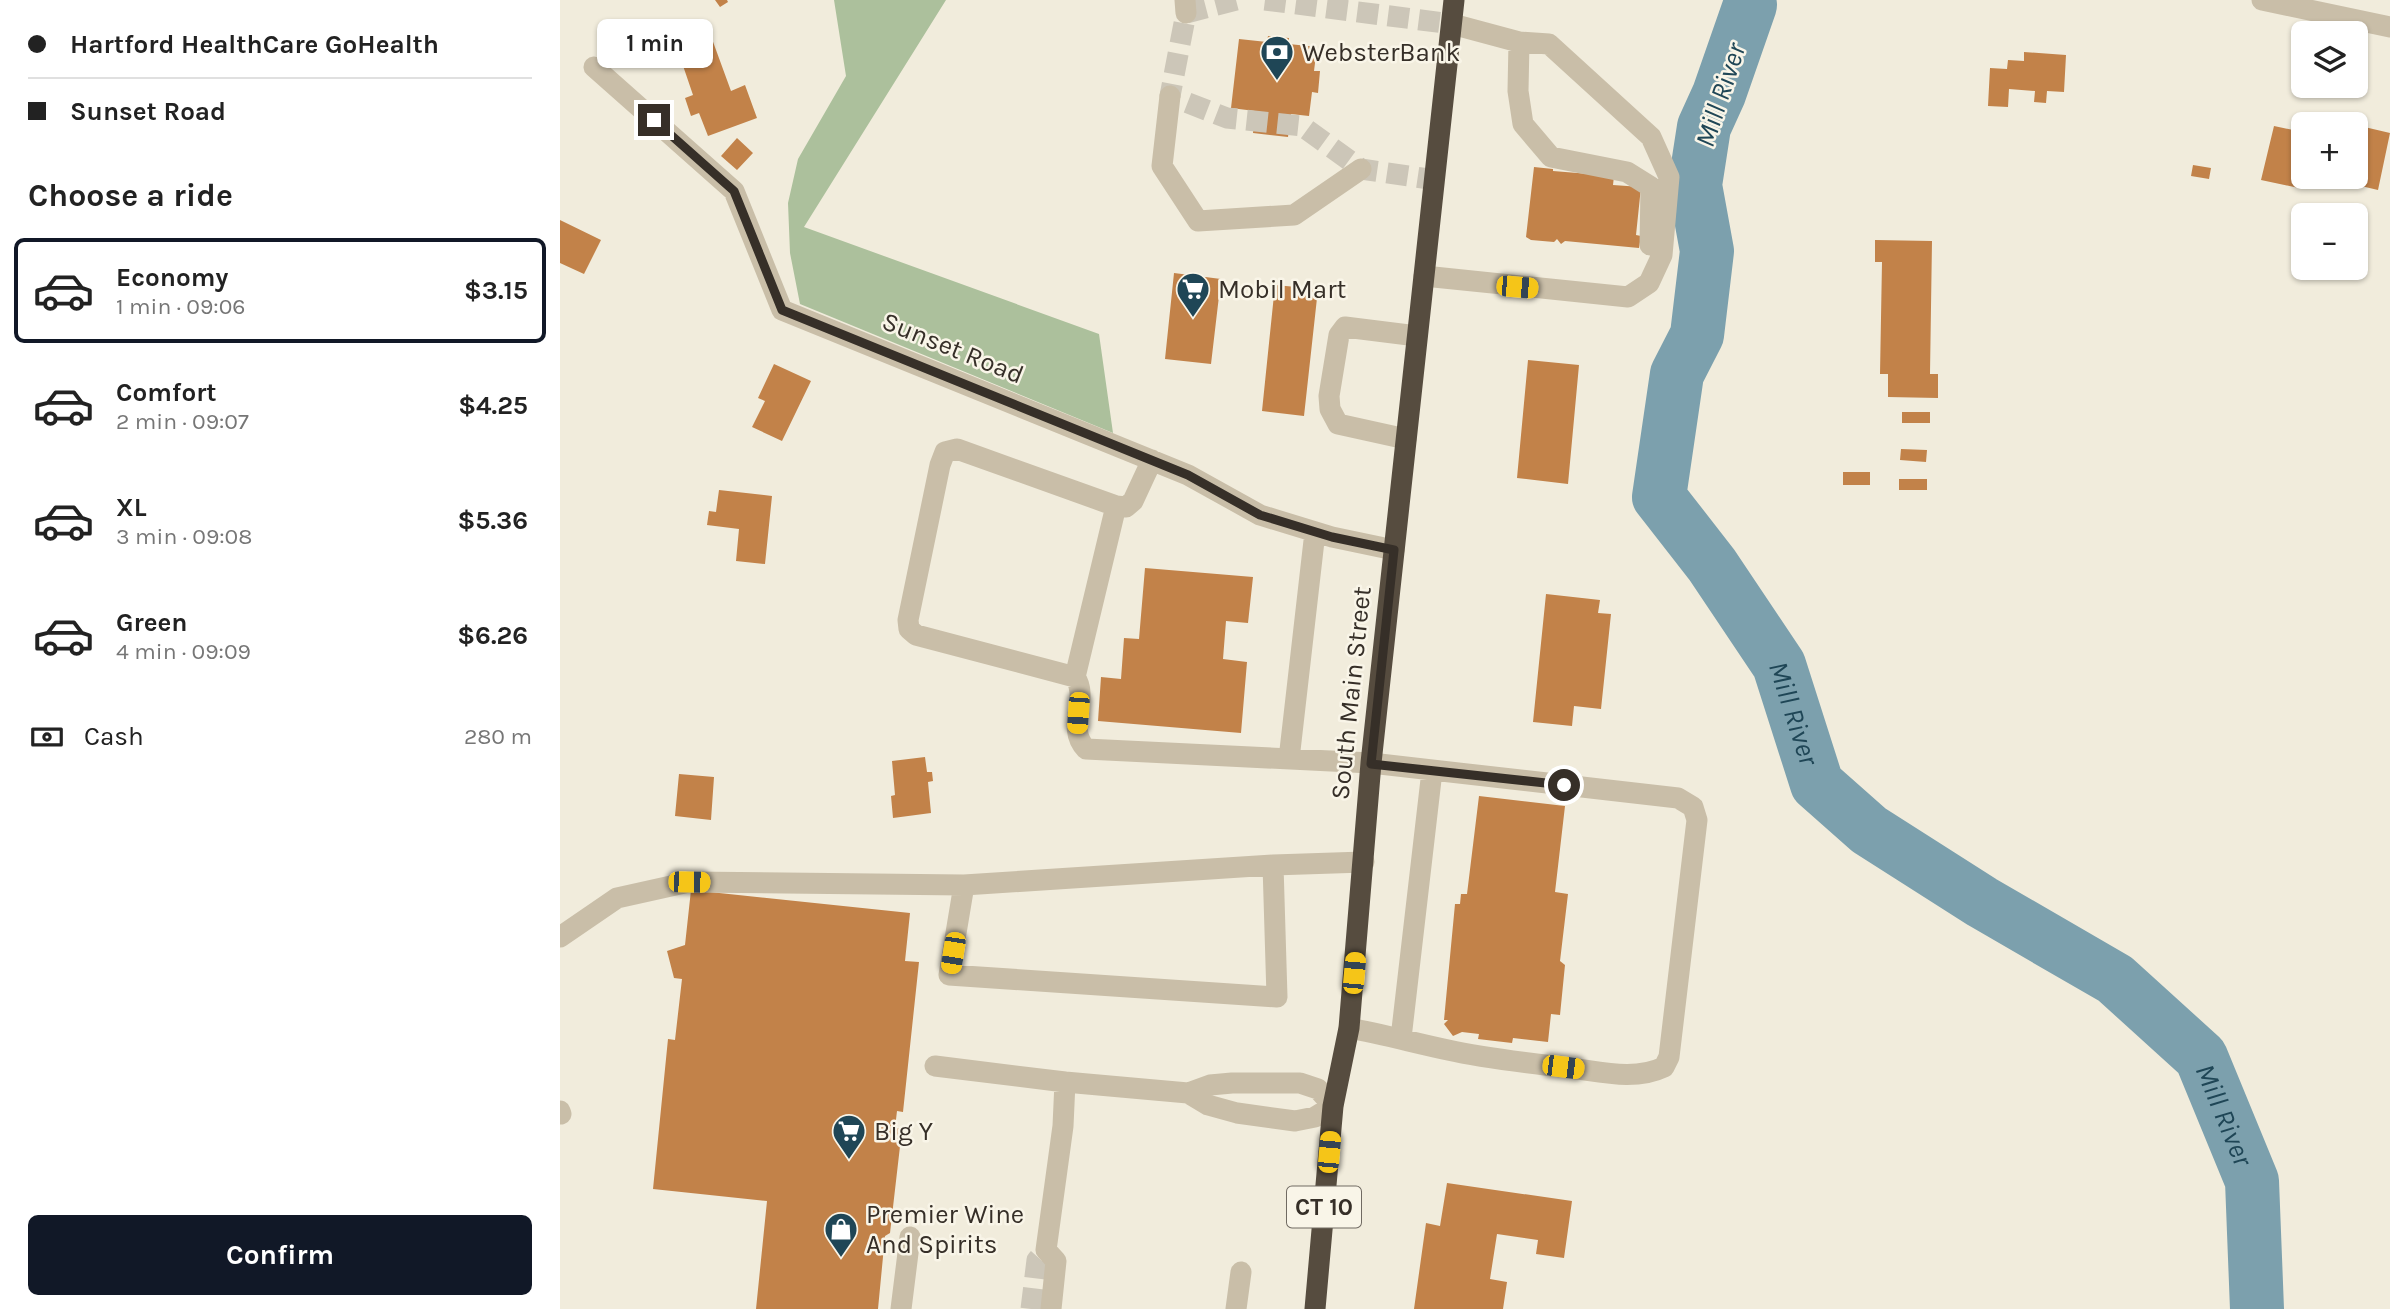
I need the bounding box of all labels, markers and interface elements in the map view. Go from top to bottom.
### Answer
callout: 1 min [596,18,712,68]
map controls [2291,21,2368,280]
button: layers [2291,21,2368,98]
text: Hartford HealthCare GoHealth [70,29,439,60]
text: 1 min [626,30,684,57]
bank icon: WebsterBank [1258,33,1296,82]
place label: WebsterBank [1302,37,1460,68]
water label: Mill River [1688,38,1753,151]
text: Sunset Road [70,96,226,127]
route end [638,104,670,136]
button: + [2291,112,2368,189]
text: Choose a ride [28,177,233,214]
button: − [2291,203,2368,280]
icon: car [32,259,95,322]
text: Economy [116,262,228,293]
supermarket icon: Mobil Mart [1174,270,1212,319]
place label: Mobil Mart [1218,274,1347,305]
text: $3.15 [464,275,528,306]
car [1496,275,1539,299]
text: 1 min · 09:06 [116,293,245,320]
street label: Sunset Road [878,306,1028,390]
icon: car [32,374,95,437]
text: Comfort [116,377,217,408]
text: $4.25 [458,390,528,421]
text: 2 min · 09:07 [116,408,249,435]
icon: car [32,489,95,552]
text: XL [116,492,147,523]
text: $5.36 [457,505,528,536]
text: 3 min · 09:08 [116,523,252,550]
street label: South Main Street [1324,584,1378,801]
icon: car [32,604,95,667]
text: Green [116,607,188,638]
text: $6.26 [457,620,528,651]
text: 4 min · 09:09 [116,638,251,665]
water label: Mill River [1762,657,1827,770]
car [1067,691,1090,735]
icon: cash [28,718,66,756]
text: Cash [84,721,144,752]
text: 280 m [464,723,532,750]
route start [1548,769,1580,801]
car [668,871,711,893]
car [940,931,967,975]
car [1342,951,1367,995]
car [1541,1054,1586,1080]
water label: Mill River [2189,1059,2261,1172]
supermarket icon: Big Y [830,1112,868,1161]
place label: Big Y [874,1116,934,1147]
car [1317,1130,1342,1174]
road number: CT 10 [1287,1186,1361,1227]
place label: Premier Wine And Spirits [866,1199,1024,1260]
shop icon: Premier Wine And Spirits [822,1210,860,1259]
button: Confirm [28,1215,532,1295]

